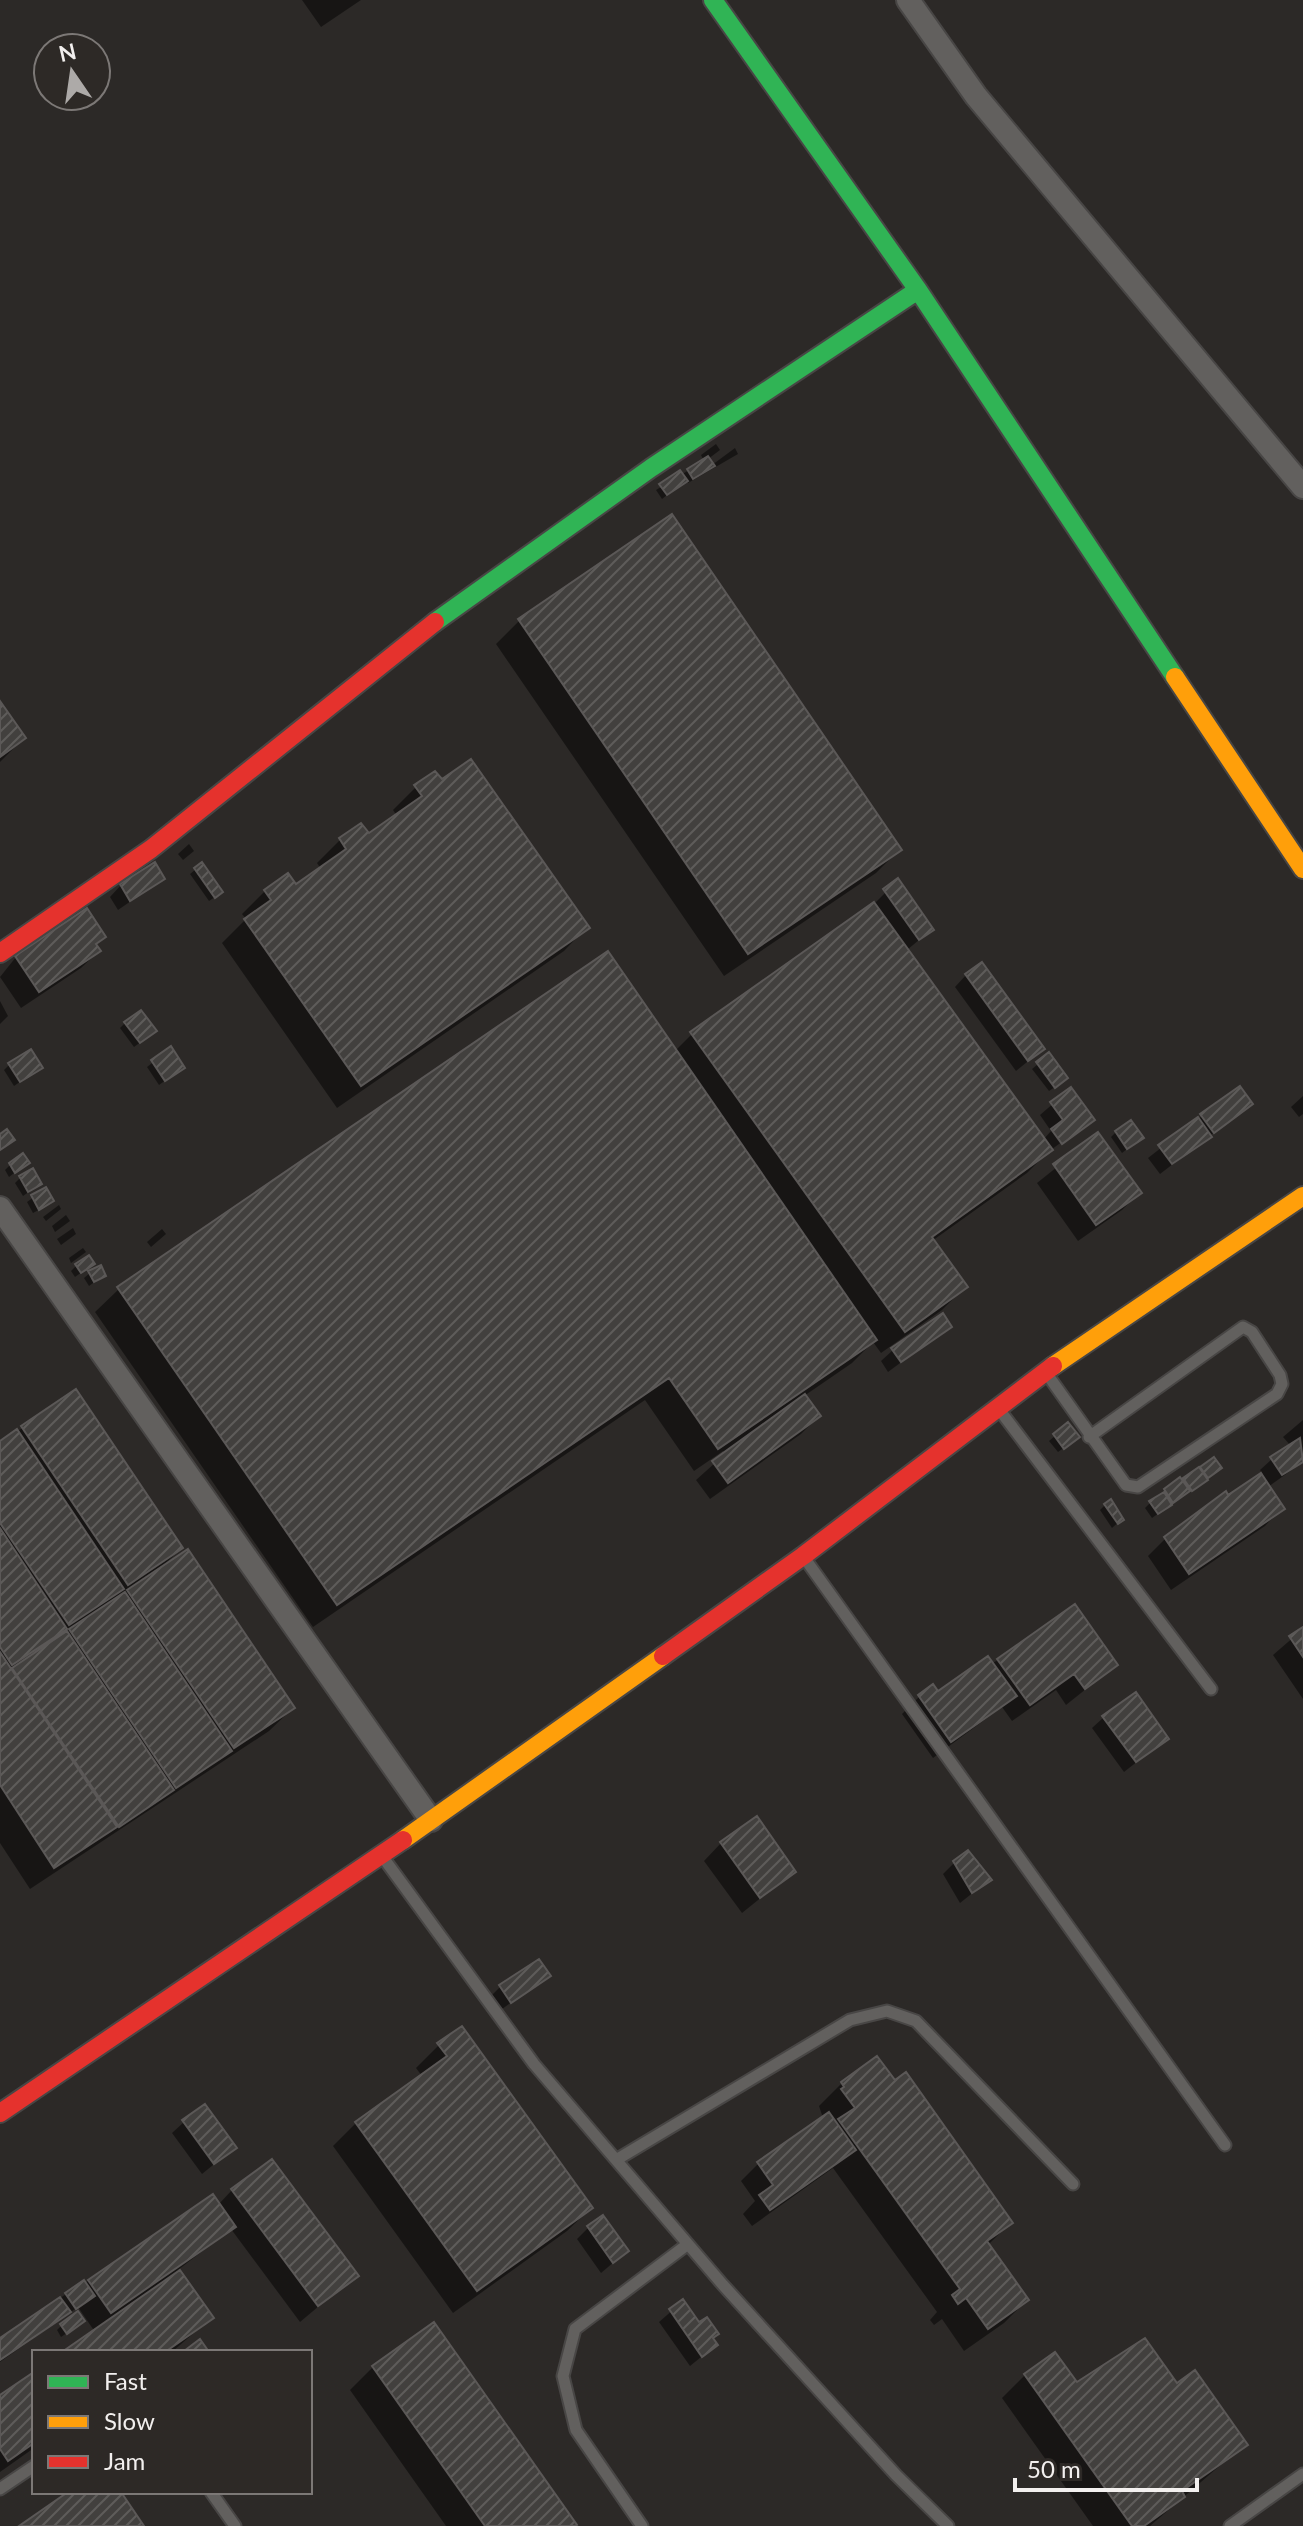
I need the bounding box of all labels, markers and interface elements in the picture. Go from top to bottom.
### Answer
north arrow [32,32,112,112]
text: N [56,37,79,67]
legend [32,2350,312,2494]
text: Fast [104,2366,147,2395]
text: Slow [104,2406,155,2435]
scale bar [1015,2442,1197,2492]
text: Jam [104,2446,145,2475]
text: 50 m [1027,2454,1081,2483]

